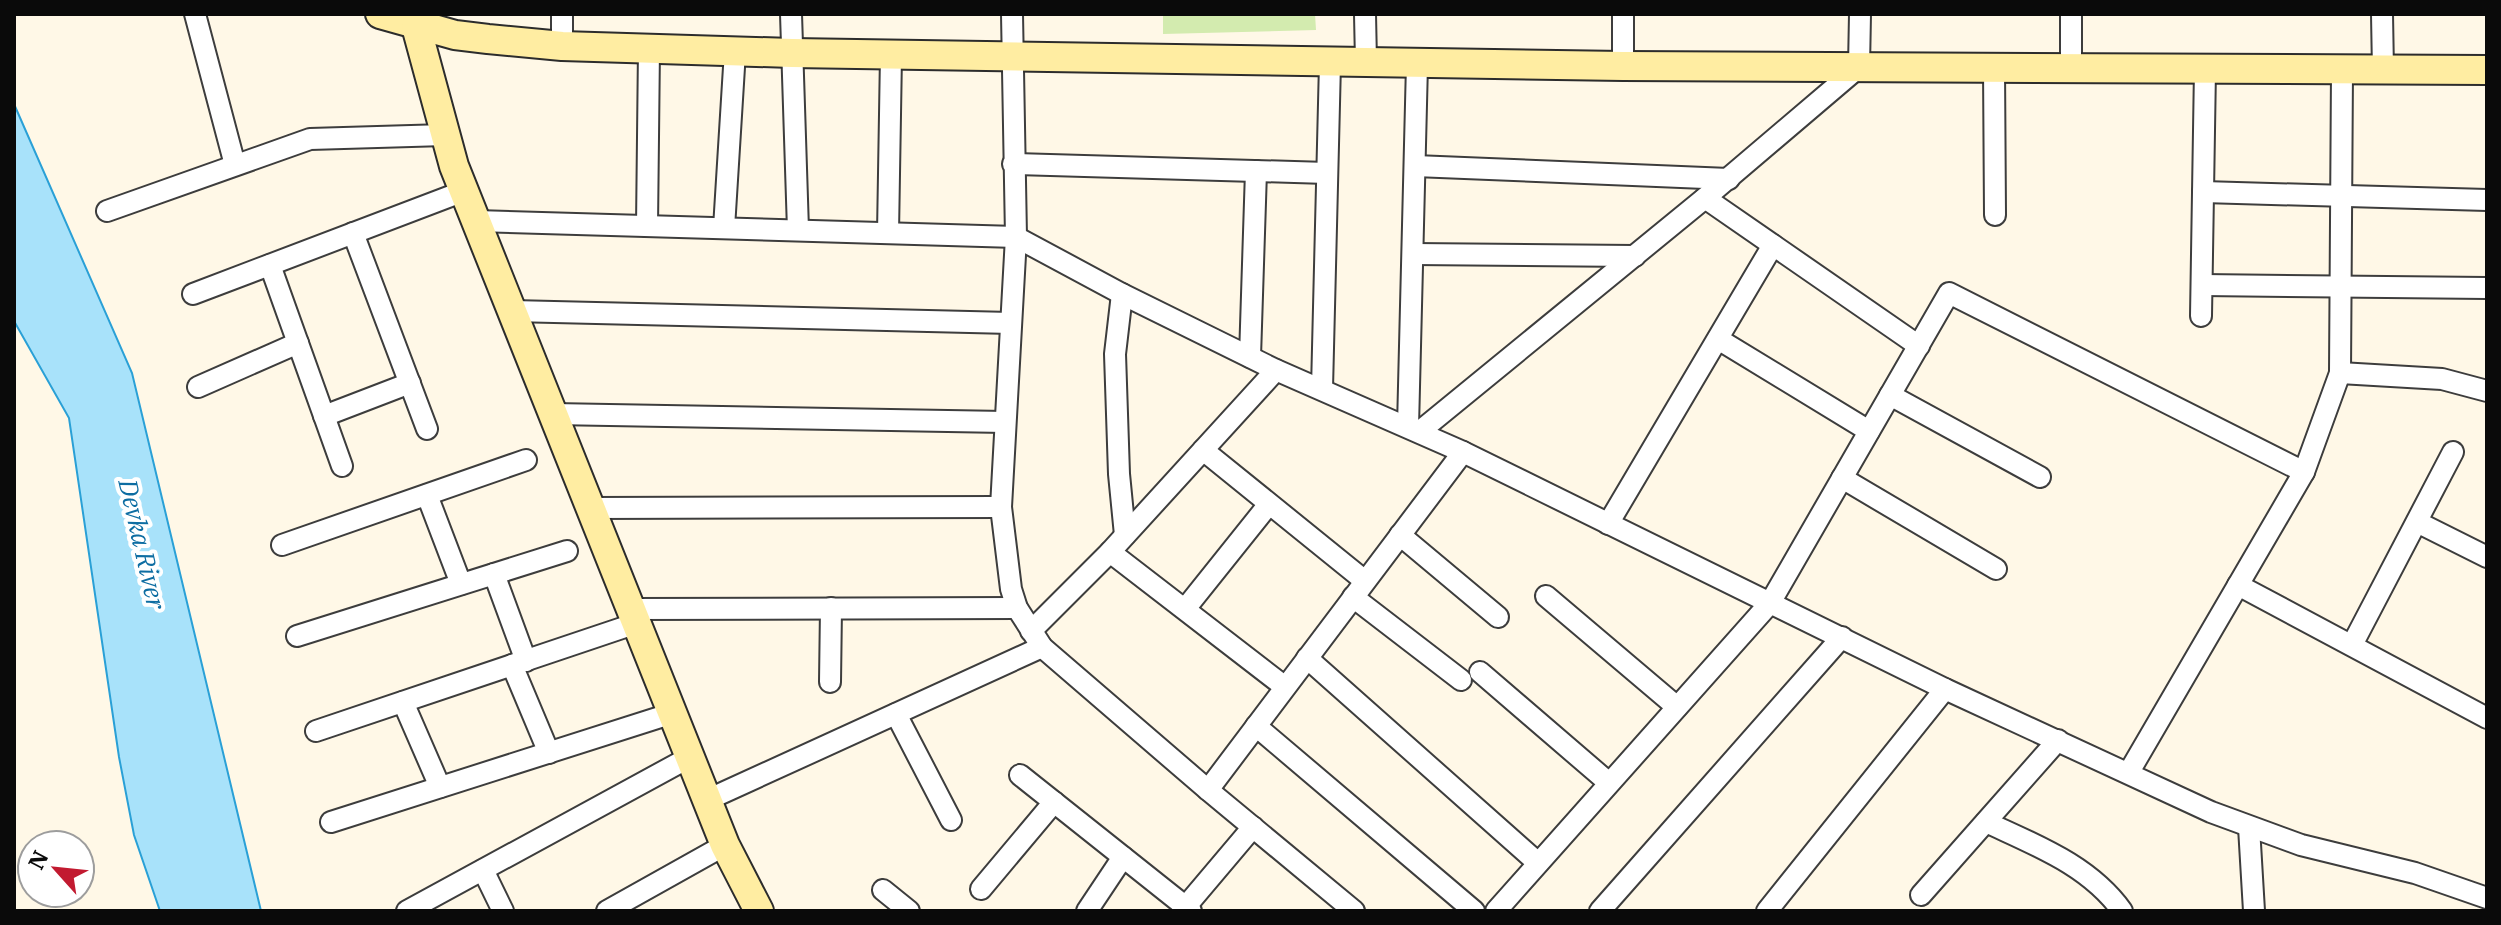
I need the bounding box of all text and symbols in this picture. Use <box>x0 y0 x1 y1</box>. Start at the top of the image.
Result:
water label: Devka River <box>111 475 175 613</box>
north arrow <box>16 829 96 909</box>
text: N <box>21 845 55 874</box>

